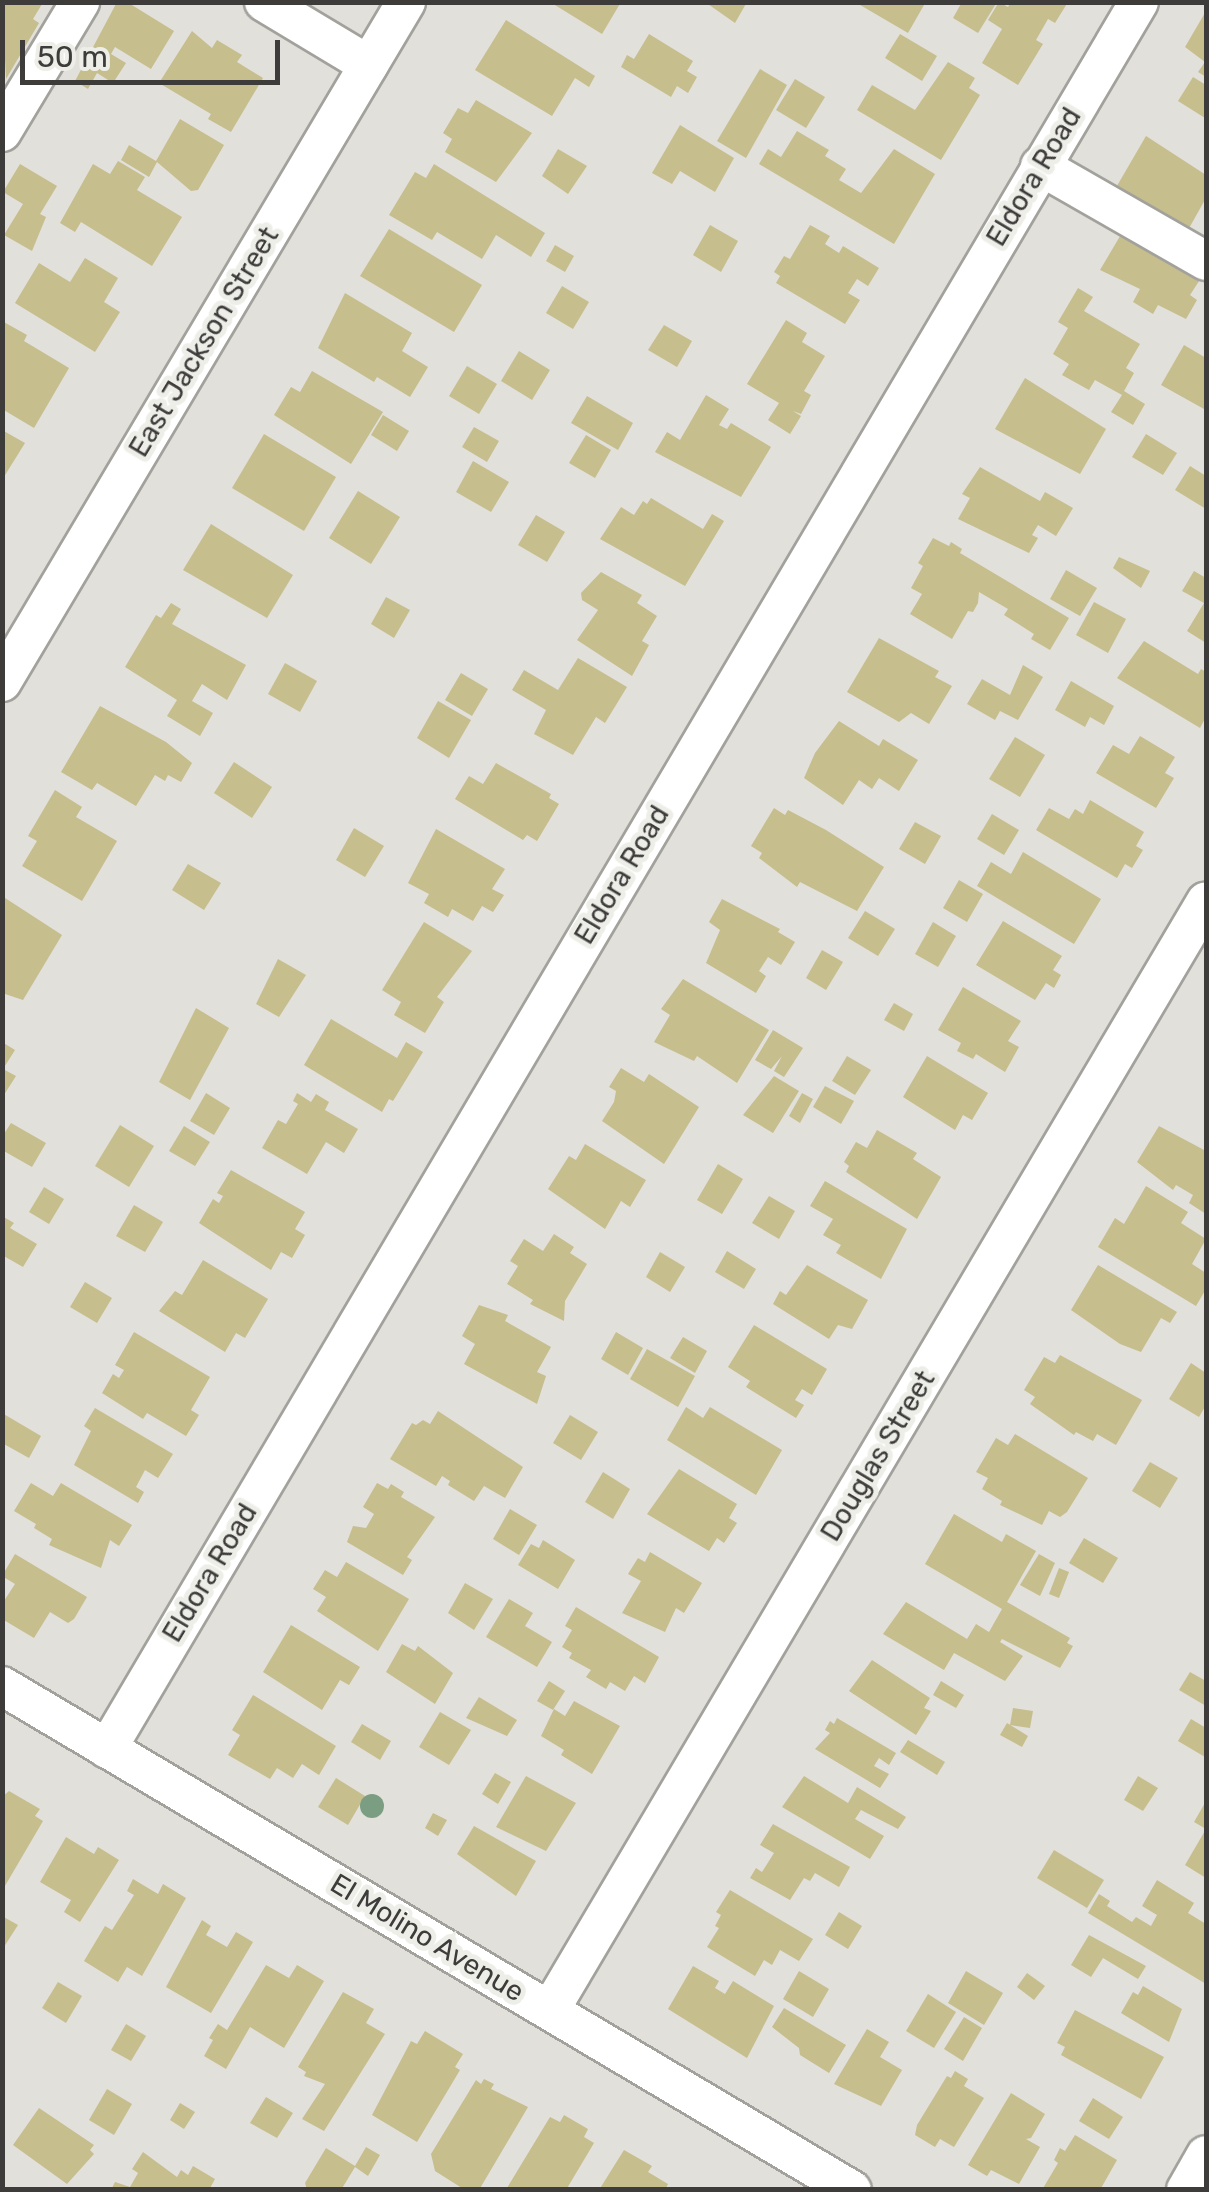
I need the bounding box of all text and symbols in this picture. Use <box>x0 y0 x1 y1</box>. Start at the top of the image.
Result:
scale bar <box>25 20 285 82</box>
text: 50 m <box>37 39 108 75</box>
street label: Eldora Road <box>980 102 1088 252</box>
street label: East Jackson Street <box>122 221 286 463</box>
street label: Eldora Road <box>568 800 676 950</box>
street label: Douglas Street <box>814 1365 942 1547</box>
street label: Eldora Road <box>156 1498 264 1648</box>
street label: El Molino Avenue <box>324 1867 530 2009</box>

